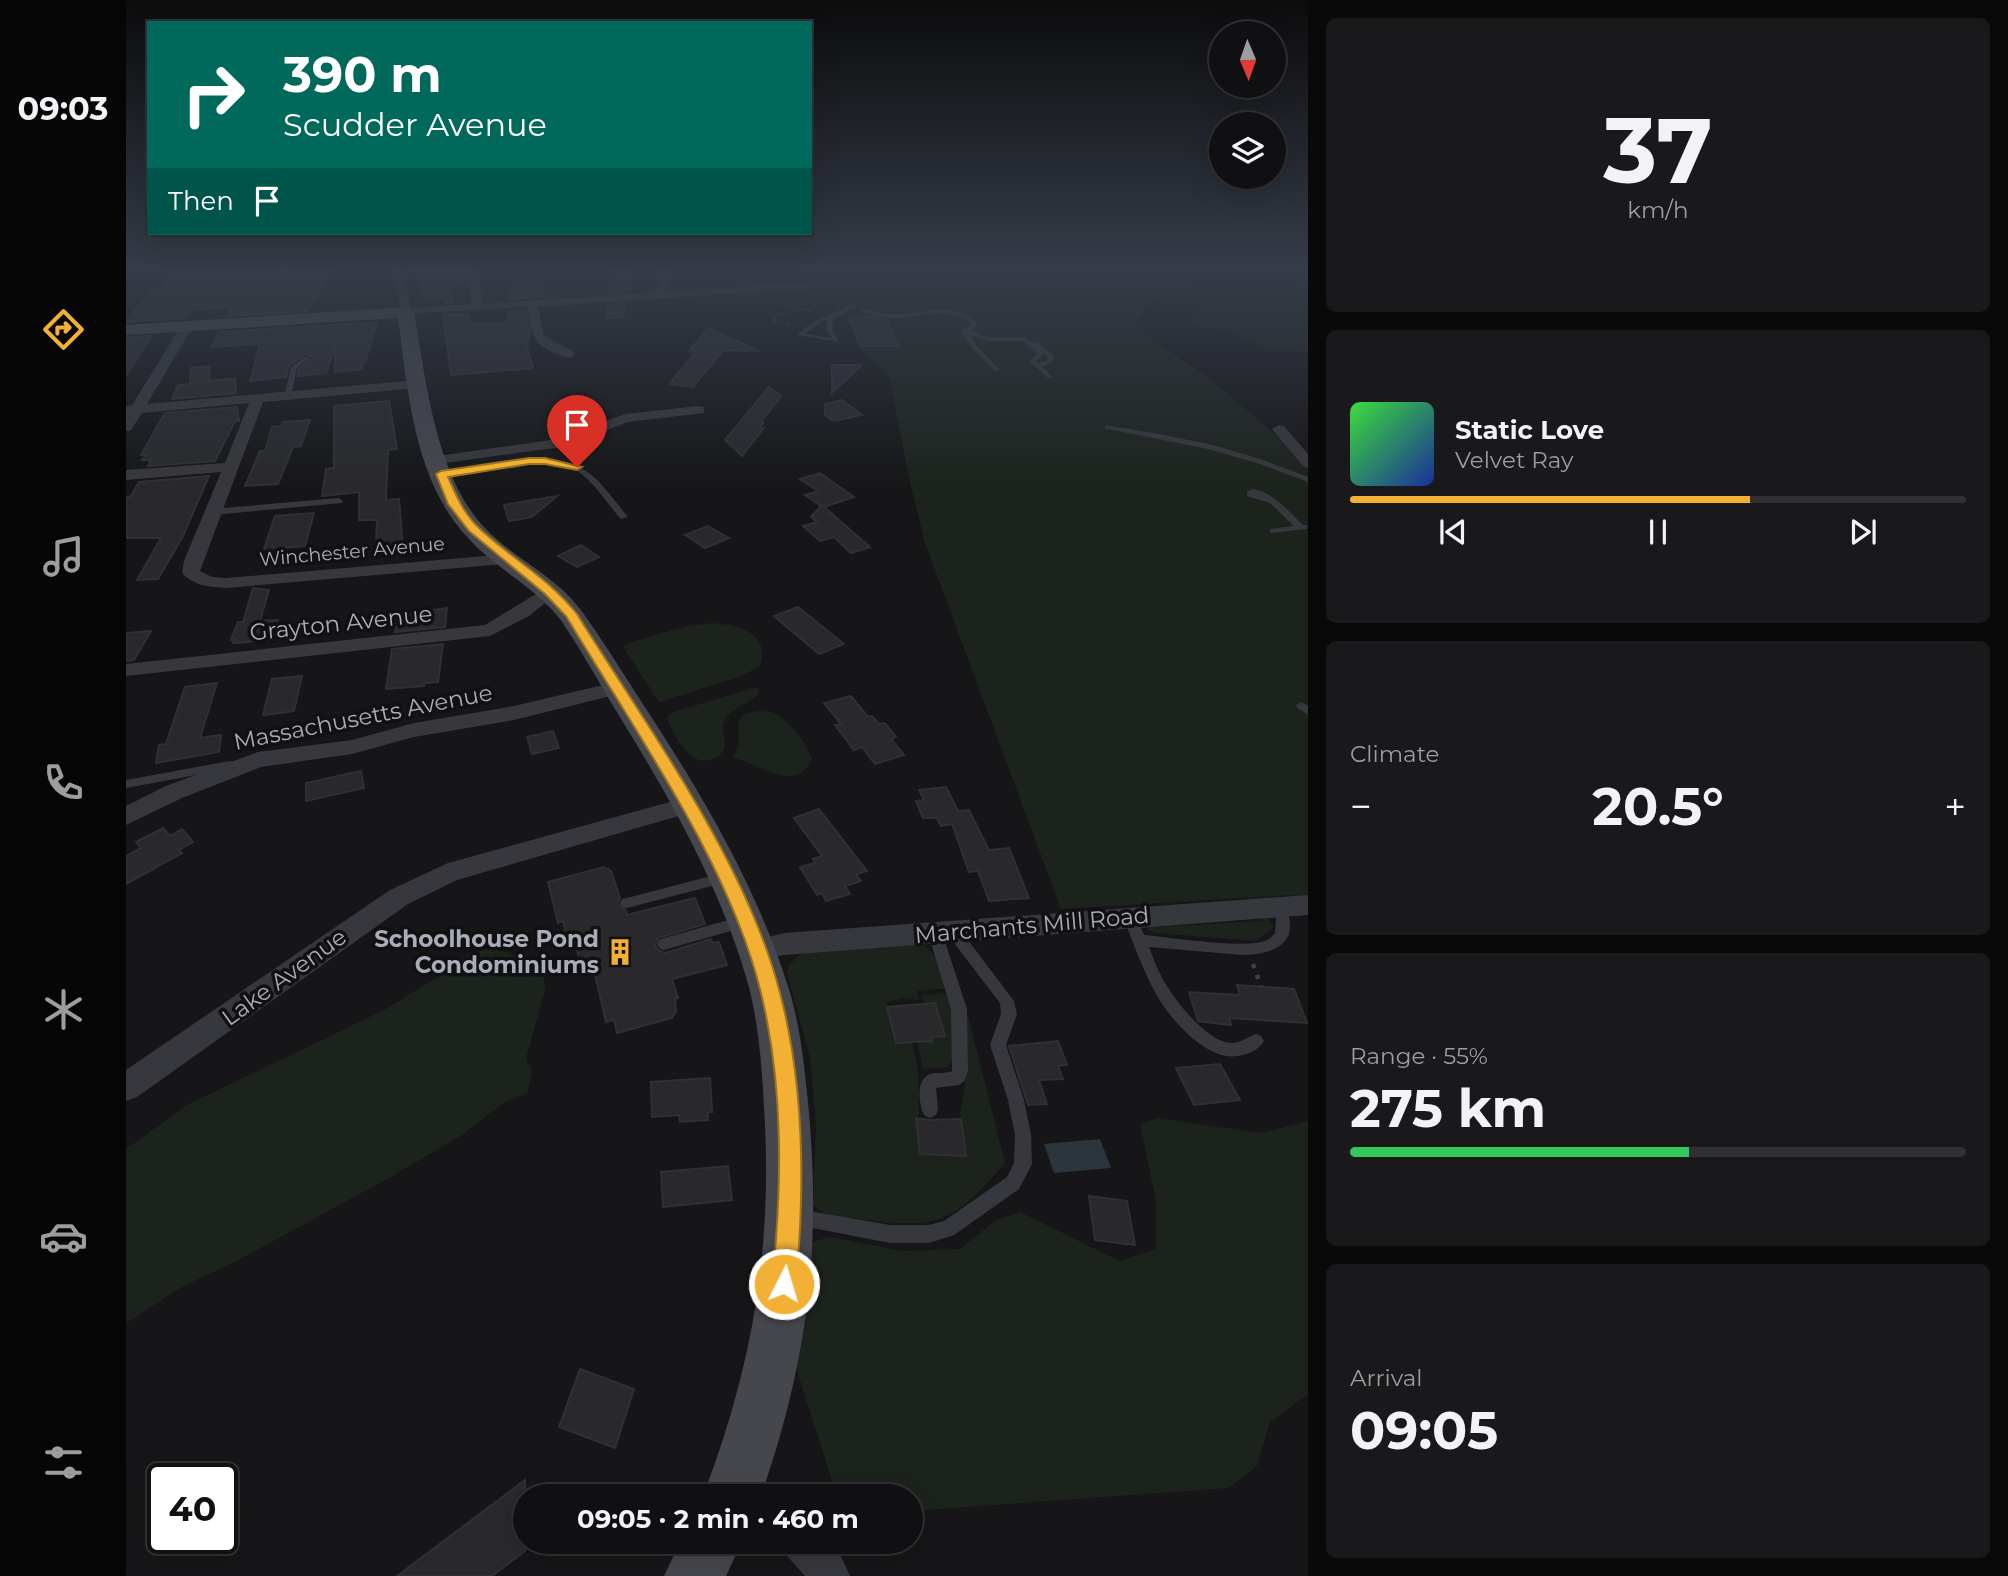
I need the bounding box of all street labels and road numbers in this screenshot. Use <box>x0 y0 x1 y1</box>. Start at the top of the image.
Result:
street label: Winchester Avenue <box>258 532 446 571</box>
street label: Grayton Avenue <box>248 599 434 647</box>
street label: Massachusetts Avenue <box>231 678 495 756</box>
street label: Marchants Mill Road <box>914 901 1150 949</box>
street label: Lake Avenue <box>216 922 352 1032</box>

